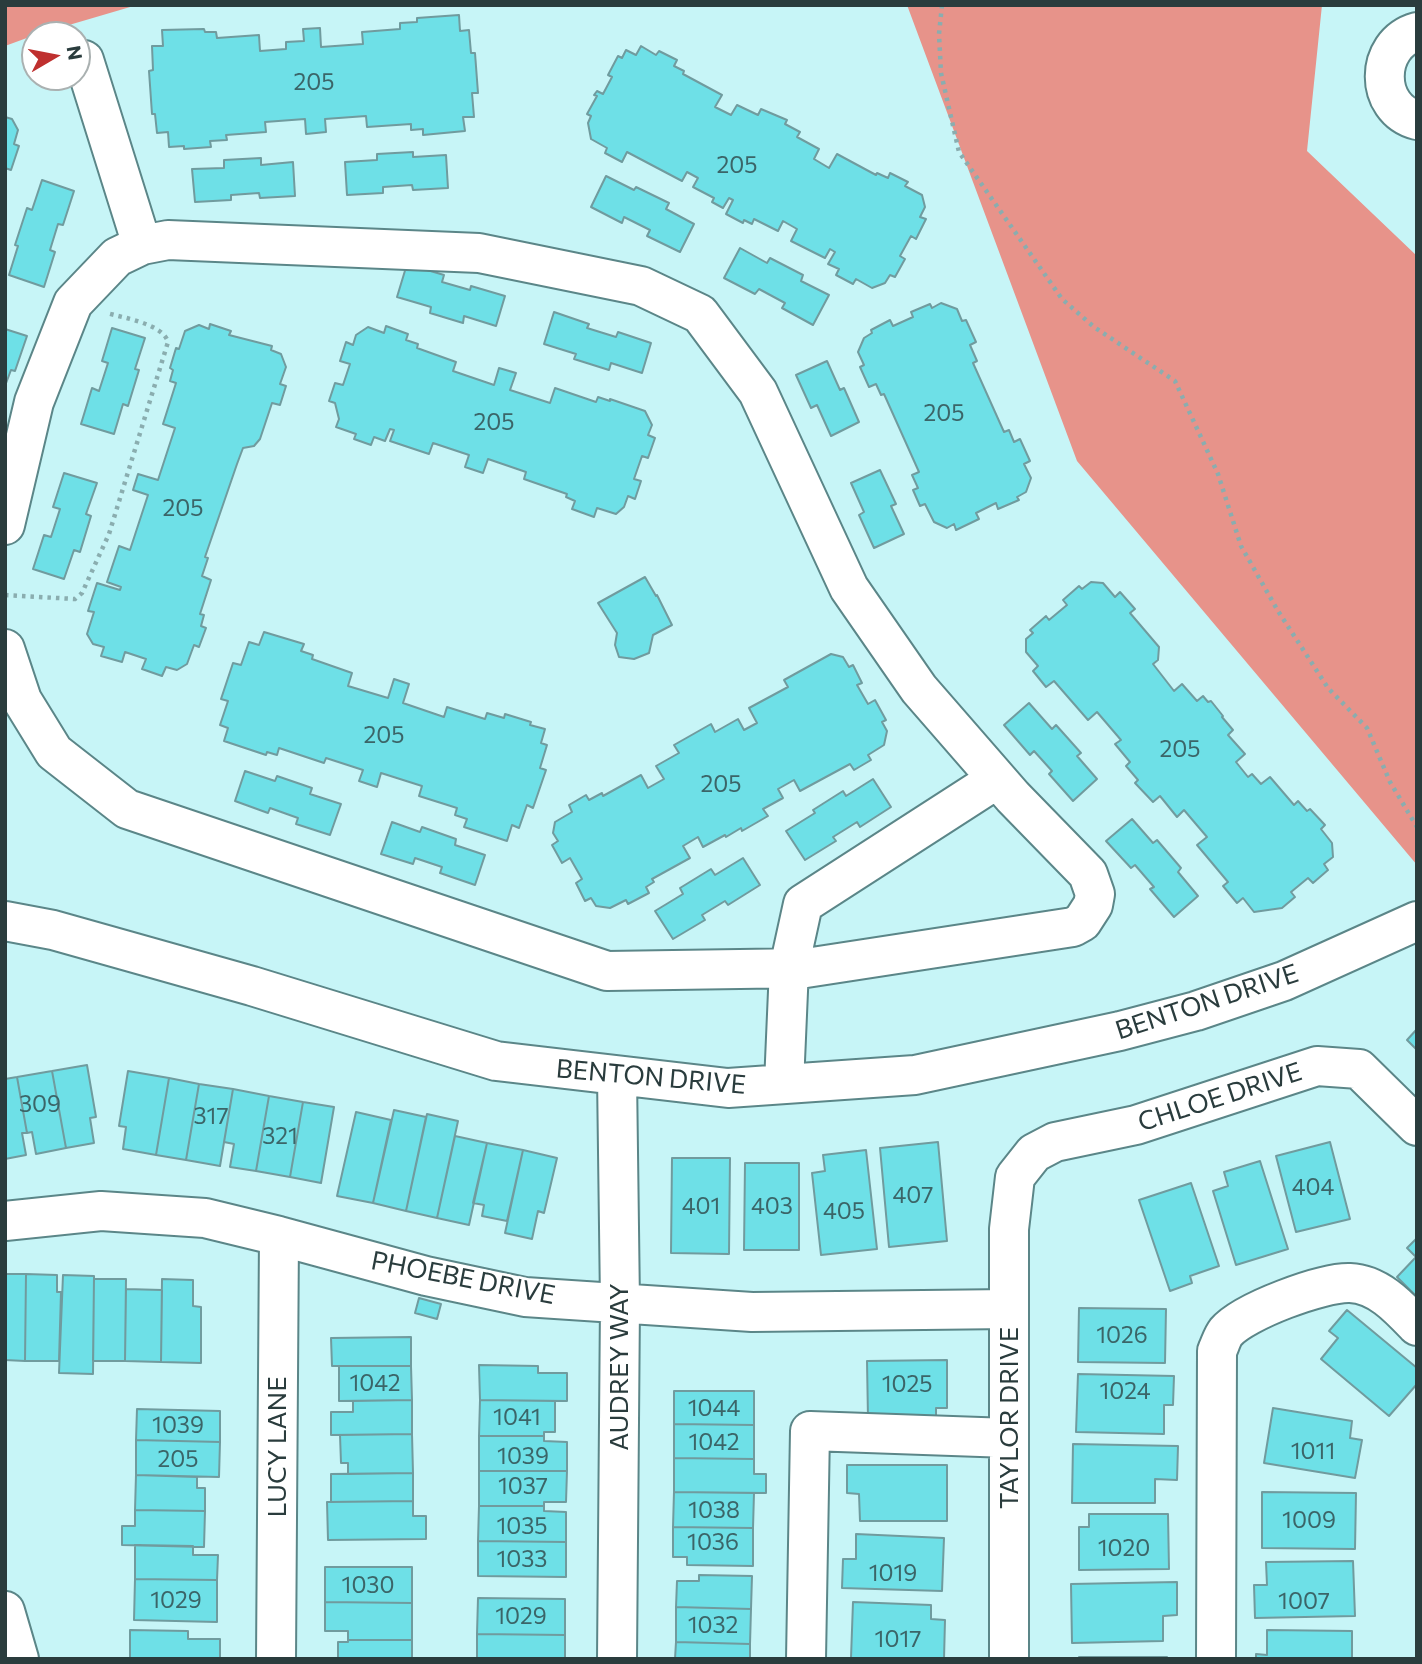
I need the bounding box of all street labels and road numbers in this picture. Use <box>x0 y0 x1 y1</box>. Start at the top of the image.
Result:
street label: BENTON DRIVE <box>1112 958 1302 1046</box>
street label: BENTON DRIVE <box>555 1053 747 1101</box>
street label: CHLOE DRIVE <box>1134 1056 1306 1138</box>
street label: PHOEBE DRIVE <box>368 1245 558 1311</box>
street label: AUDREY WAY <box>603 1283 635 1451</box>
street label: TAYLOR DRIVE <box>993 1327 1025 1509</box>
street label: LUCY LANE <box>261 1376 293 1518</box>

